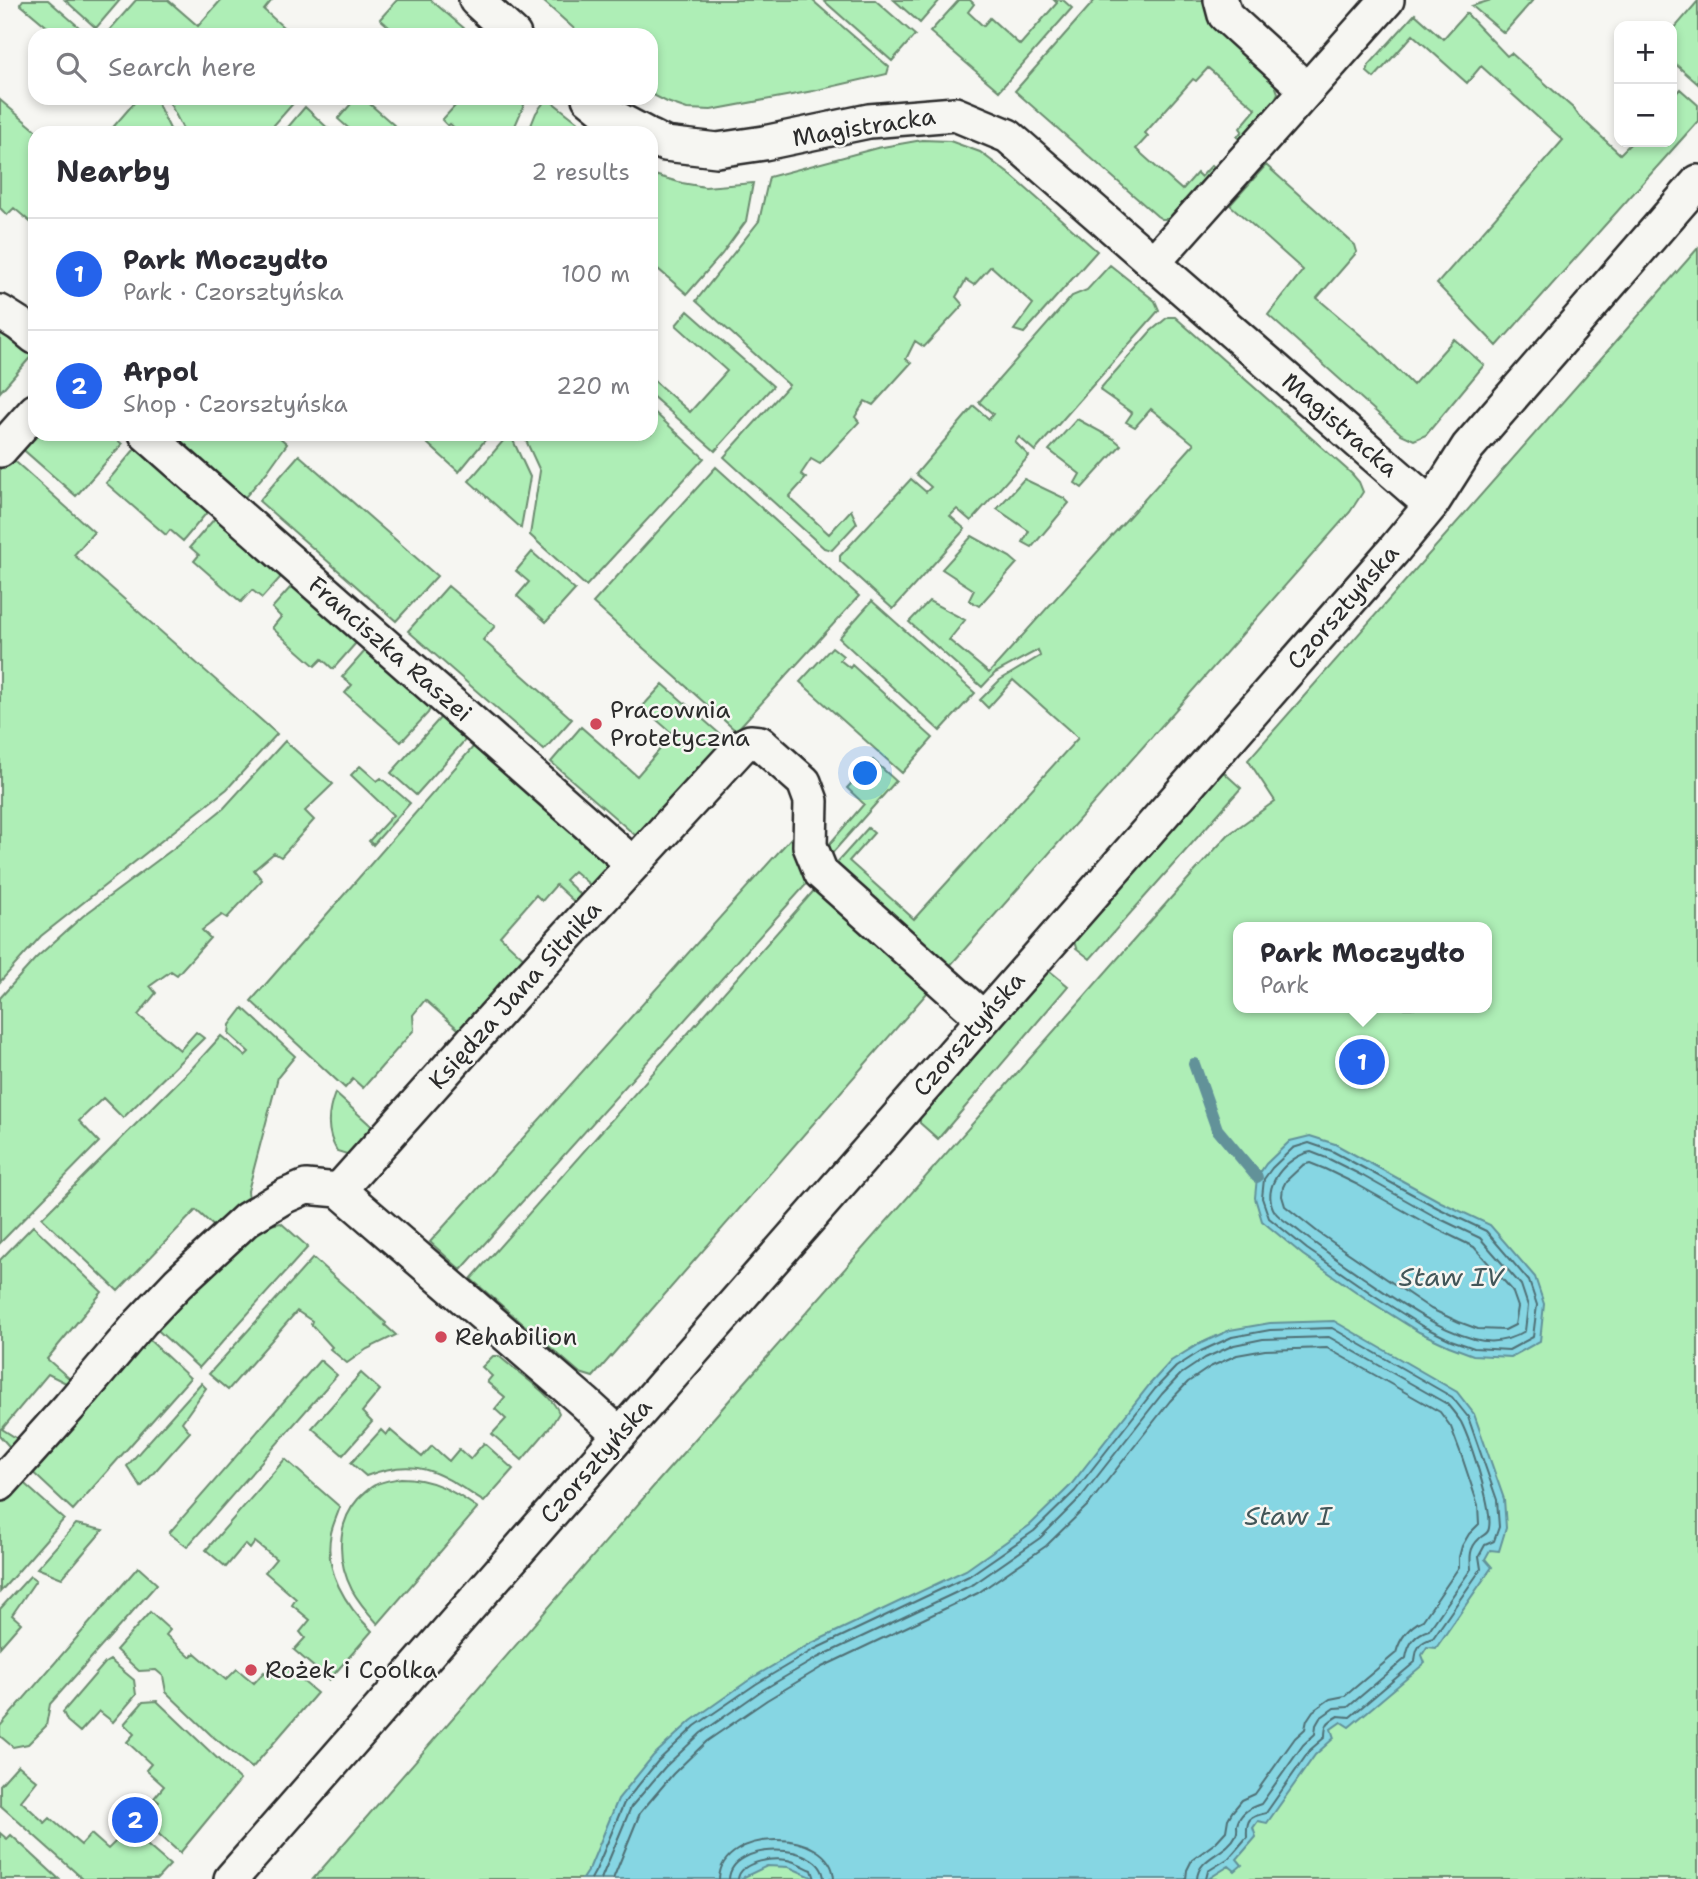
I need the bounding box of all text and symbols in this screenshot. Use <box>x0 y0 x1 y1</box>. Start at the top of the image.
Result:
map controls <box>1614 21 1677 147</box>
button: + <box>1614 21 1677 84</box>
search box <box>28 28 658 105</box>
icon: search <box>52 48 90 86</box>
text: Search here <box>108 49 257 84</box>
button: − <box>1614 84 1677 147</box>
street label: Magistracka <box>790 100 938 154</box>
text: Nearby <box>56 151 171 192</box>
text: 2 results <box>531 157 630 187</box>
text: Park Moczydło <box>123 242 328 277</box>
text: 1 <box>74 259 84 289</box>
text: 100 m <box>561 259 630 289</box>
text: Park · Czorsztyńska <box>123 277 344 307</box>
text: Arpol <box>123 354 198 389</box>
street label: Magistracka <box>1275 366 1405 484</box>
text: 2 <box>71 371 87 401</box>
text: 220 m <box>556 371 630 401</box>
text: Shop · Czorsztyńska <box>123 389 348 419</box>
street label: Czorsztyńska <box>1280 538 1406 676</box>
street label: Franciszka Raszei <box>301 569 479 729</box>
place label: Pracownia Protetyczna <box>610 694 750 754</box>
marker: Pracownia Protetyczna <box>588 716 604 732</box>
your location <box>848 756 882 790</box>
street label: Księdza Jana Sitnika <box>422 894 608 1096</box>
popup <box>1233 922 1492 1013</box>
text: Park Moczydło <box>1260 935 1465 970</box>
street label: Czorsztyńska <box>906 965 1032 1103</box>
text: Park <box>1260 970 1309 1000</box>
pin: 1 <box>1339 1036 1385 1088</box>
water label: Staw IV <box>1399 1259 1506 1294</box>
place label: Rehabilion <box>455 1321 577 1353</box>
marker: Rehabilion <box>433 1329 449 1345</box>
street label: Czorsztyńska <box>533 1392 659 1530</box>
water label: Staw I <box>1244 1498 1333 1533</box>
place label: Rożek i Coolka <box>265 1654 437 1686</box>
marker: Rożek i Coolka <box>243 1662 259 1678</box>
pin: 2 <box>112 1794 158 1846</box>

